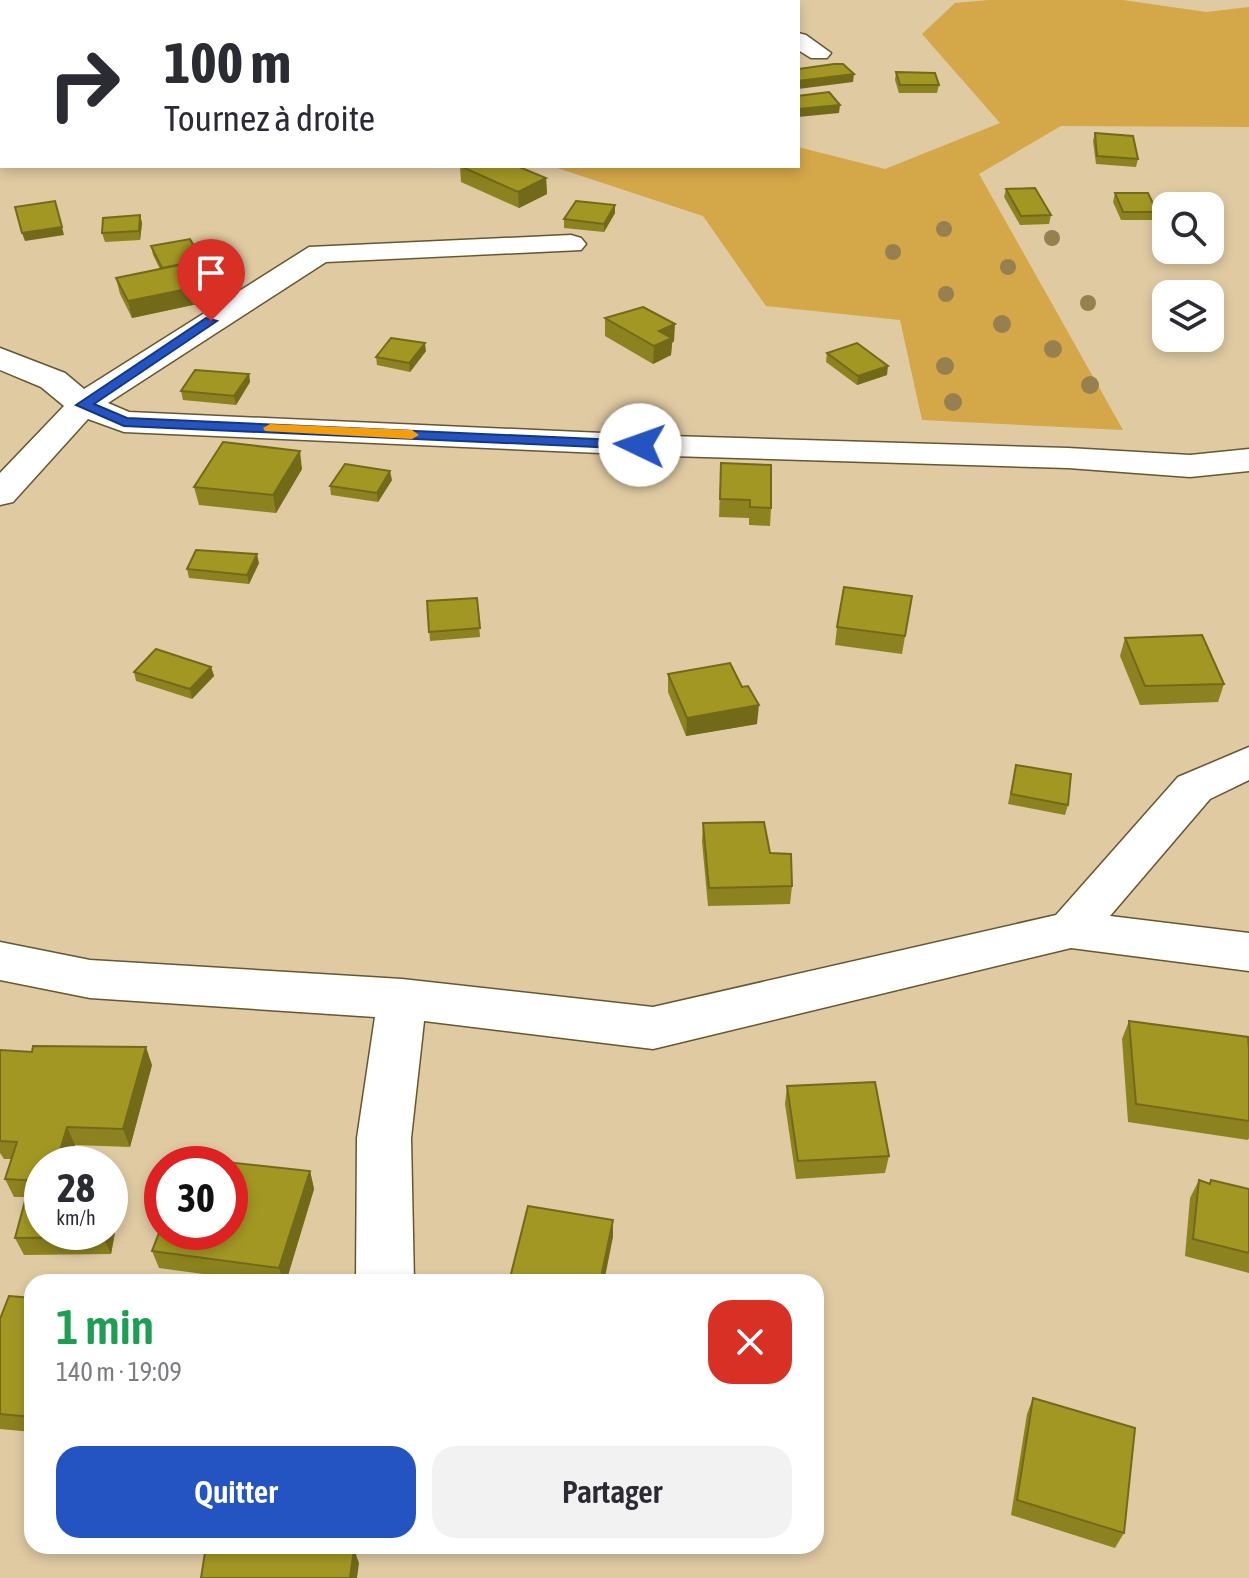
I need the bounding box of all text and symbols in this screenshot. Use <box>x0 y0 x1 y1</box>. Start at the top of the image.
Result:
text: 100 m <box>164 31 291 95</box>
icon: right <box>32 32 136 136</box>
text: Tournez à droite <box>164 97 375 139</box>
map controls <box>1152 192 1224 352</box>
button: search <box>1152 192 1224 264</box>
pin <box>177 239 245 321</box>
icon: arrive <box>189 251 233 295</box>
button: layers <box>1152 280 1224 352</box>
position arrow <box>598 403 682 487</box>
speed limit sign: 30 <box>144 1146 248 1250</box>
text: 28 <box>57 1165 95 1210</box>
text: km/h <box>56 1206 96 1229</box>
text: 1 min <box>56 1299 154 1354</box>
button: close <box>708 1300 792 1384</box>
text: 140 m · 19:09 <box>56 1357 182 1387</box>
button: Quitter <box>56 1446 416 1538</box>
button: Partager <box>432 1446 792 1538</box>

